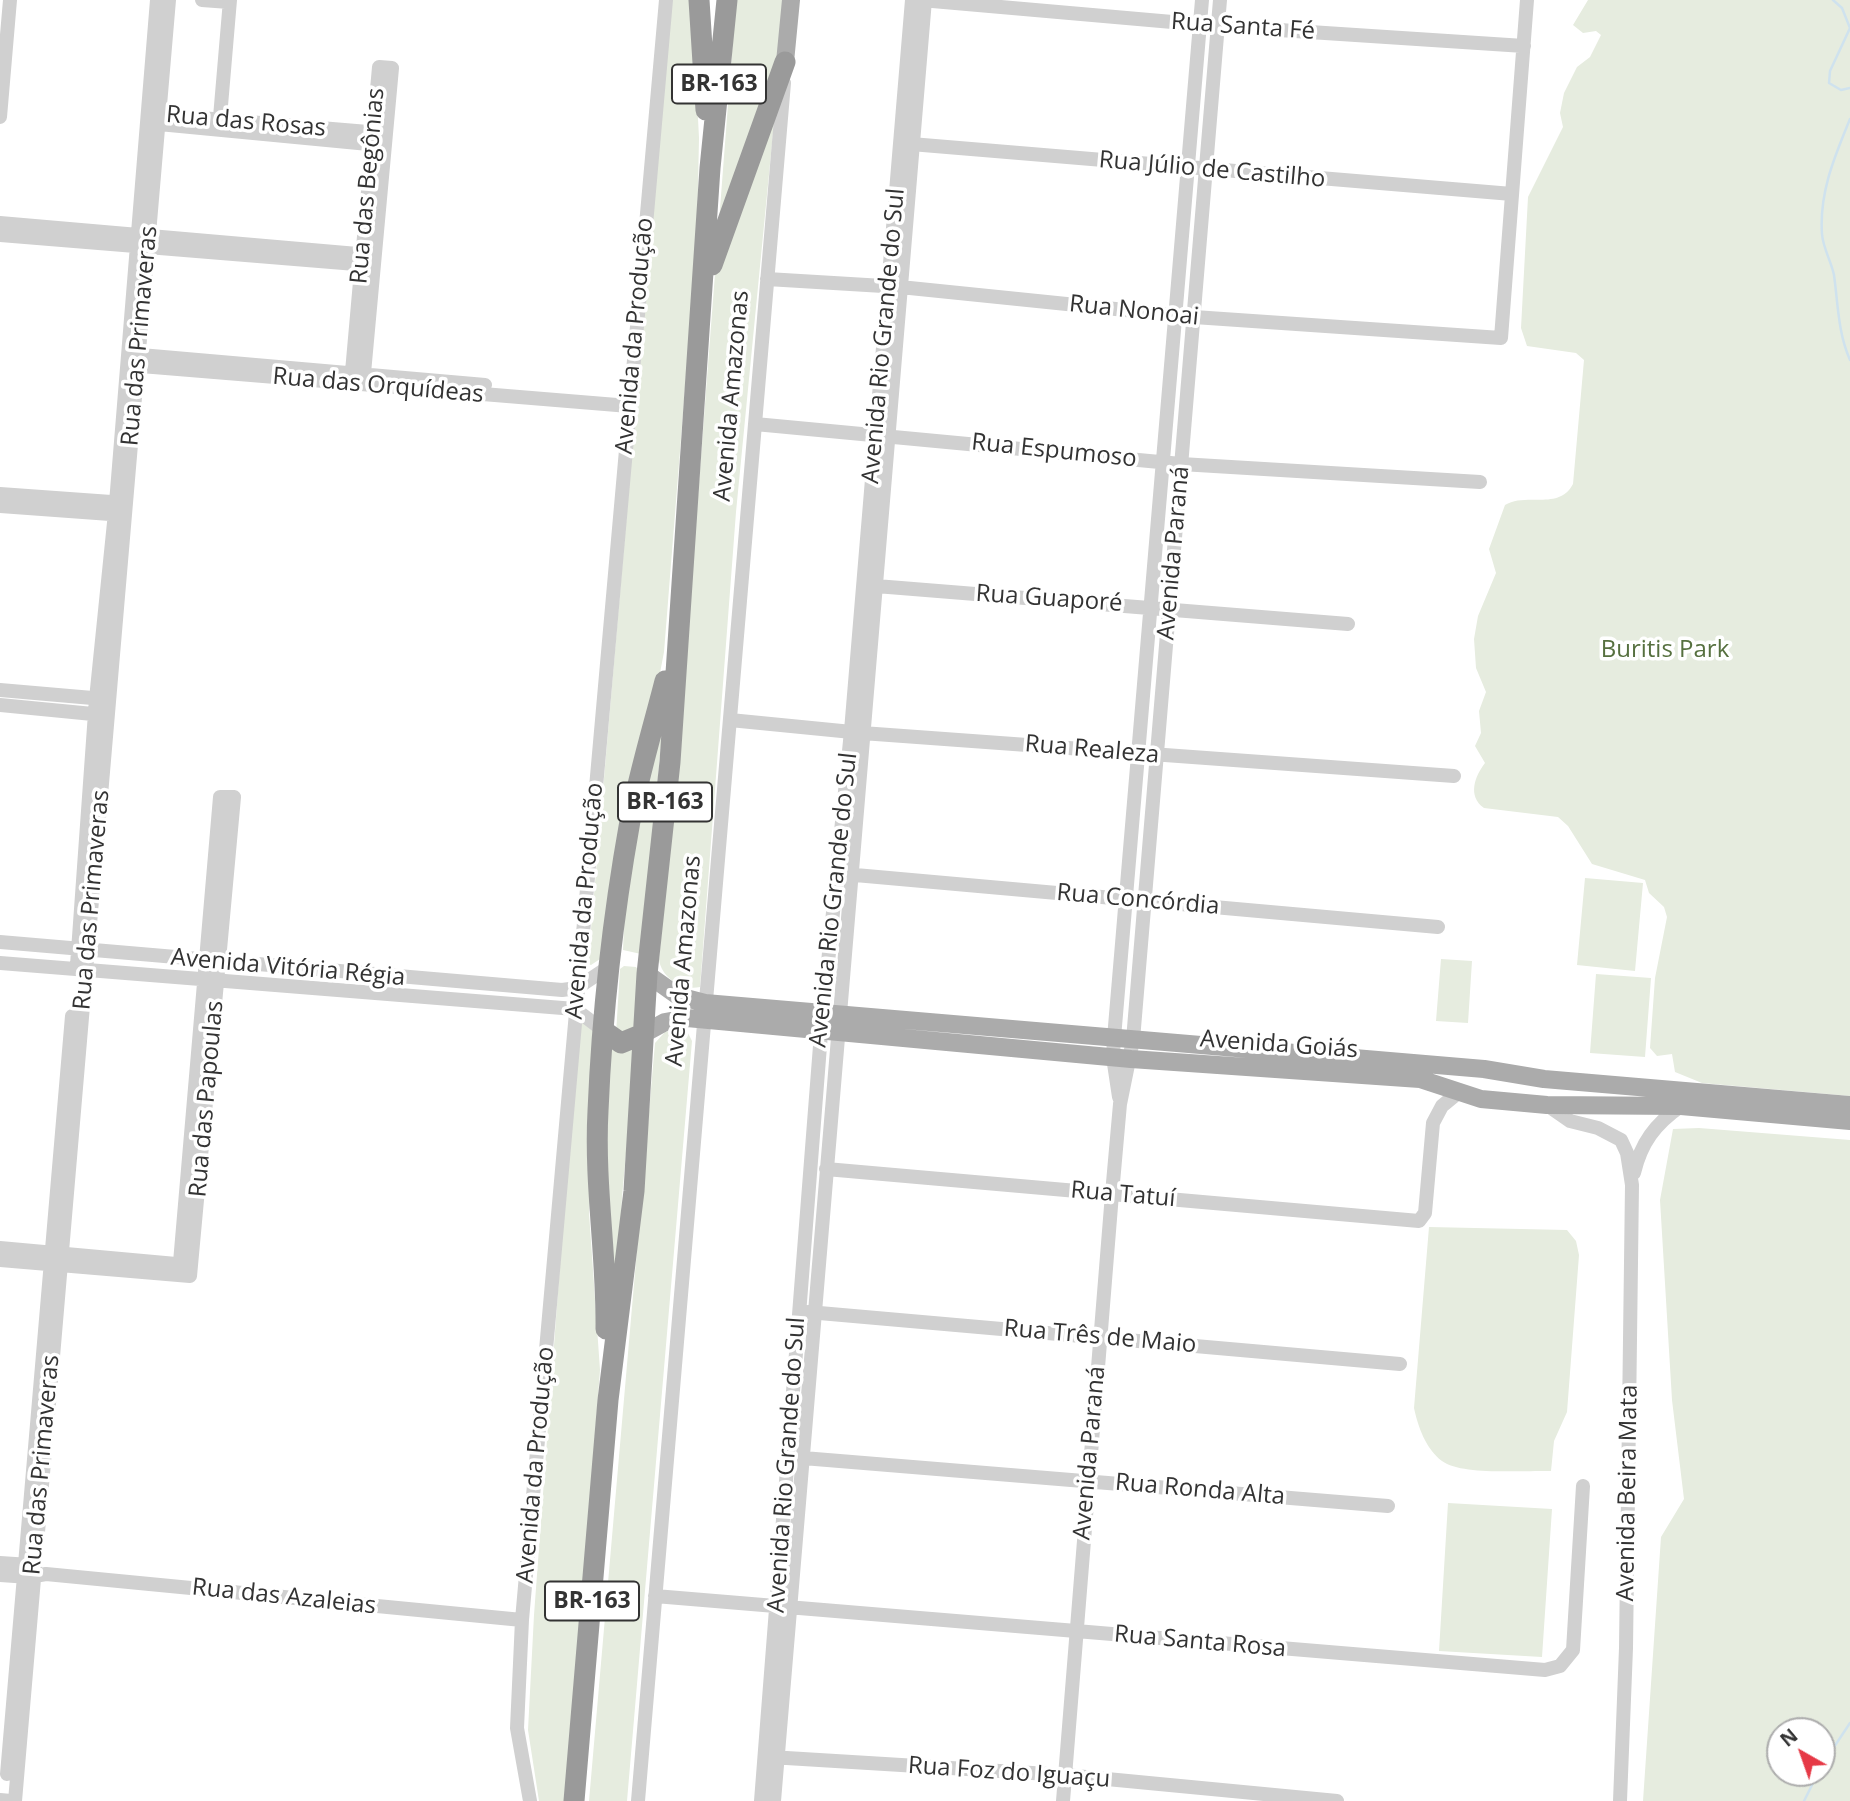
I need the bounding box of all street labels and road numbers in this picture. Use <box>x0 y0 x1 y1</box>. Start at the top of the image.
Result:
street label: Rua Santa Fé <box>1170 8 1316 46</box>
road number: BR-163 <box>672 64 766 104</box>
street label: Rua das Begônias <box>345 87 391 285</box>
street label: Rua das Rosas <box>165 101 327 143</box>
street label: Rua Júlio de Castilho <box>1098 146 1326 194</box>
street label: Avenida Rio Grande do Sul <box>857 187 911 485</box>
street label: Avenida da Produção <box>610 217 660 455</box>
street label: Rua das Primaveras <box>116 225 164 447</box>
street label: Avenida Amazonas <box>708 289 756 503</box>
street label: Rua Nonoai <box>1068 290 1200 332</box>
street label: Rua das Orquídeas <box>271 362 485 410</box>
street label: Rua Espumoso <box>970 428 1138 474</box>
street label: Avenida Paraná <box>1152 465 1196 641</box>
street label: Rua Guaporé <box>975 580 1123 618</box>
street label: Rua Realeza <box>1024 730 1160 770</box>
street label: Avenida Rio Grande do Sul <box>804 751 864 1049</box>
street label: Avenida da Produção <box>560 782 610 1020</box>
road number: BR-163 <box>618 782 712 822</box>
street label: Rua das Primaveras <box>68 789 116 1011</box>
street label: Avenida Amazonas <box>660 854 708 1068</box>
street label: Rua Concórdia <box>1055 879 1221 921</box>
street label: Avenida Vitória Régia <box>170 943 406 993</box>
street label: Rua das Papoulas <box>184 1000 230 1198</box>
street label: Avenida Goiás <box>1199 1025 1359 1065</box>
street label: Rua Tatuí <box>1069 1176 1177 1214</box>
street label: Rua Três de Maio <box>1003 1314 1197 1360</box>
street label: Avenida Rio Grande do Sul <box>762 1316 812 1614</box>
street label: Avenida da Produção <box>511 1346 561 1584</box>
street label: Rua das Primaveras <box>18 1354 66 1576</box>
street label: Avenida Paraná <box>1068 1365 1112 1541</box>
street label: Avenida Beira Mata <box>1612 1384 1644 1602</box>
street label: Rua Ronda Alta <box>1114 1468 1286 1512</box>
street label: Rua das Azaleias <box>191 1573 377 1621</box>
road number: BR-163 <box>545 1582 639 1620</box>
street label: Rua Santa Rosa <box>1113 1620 1287 1664</box>
street label: Rua Foz do Iguaçu <box>907 1752 1111 1794</box>

